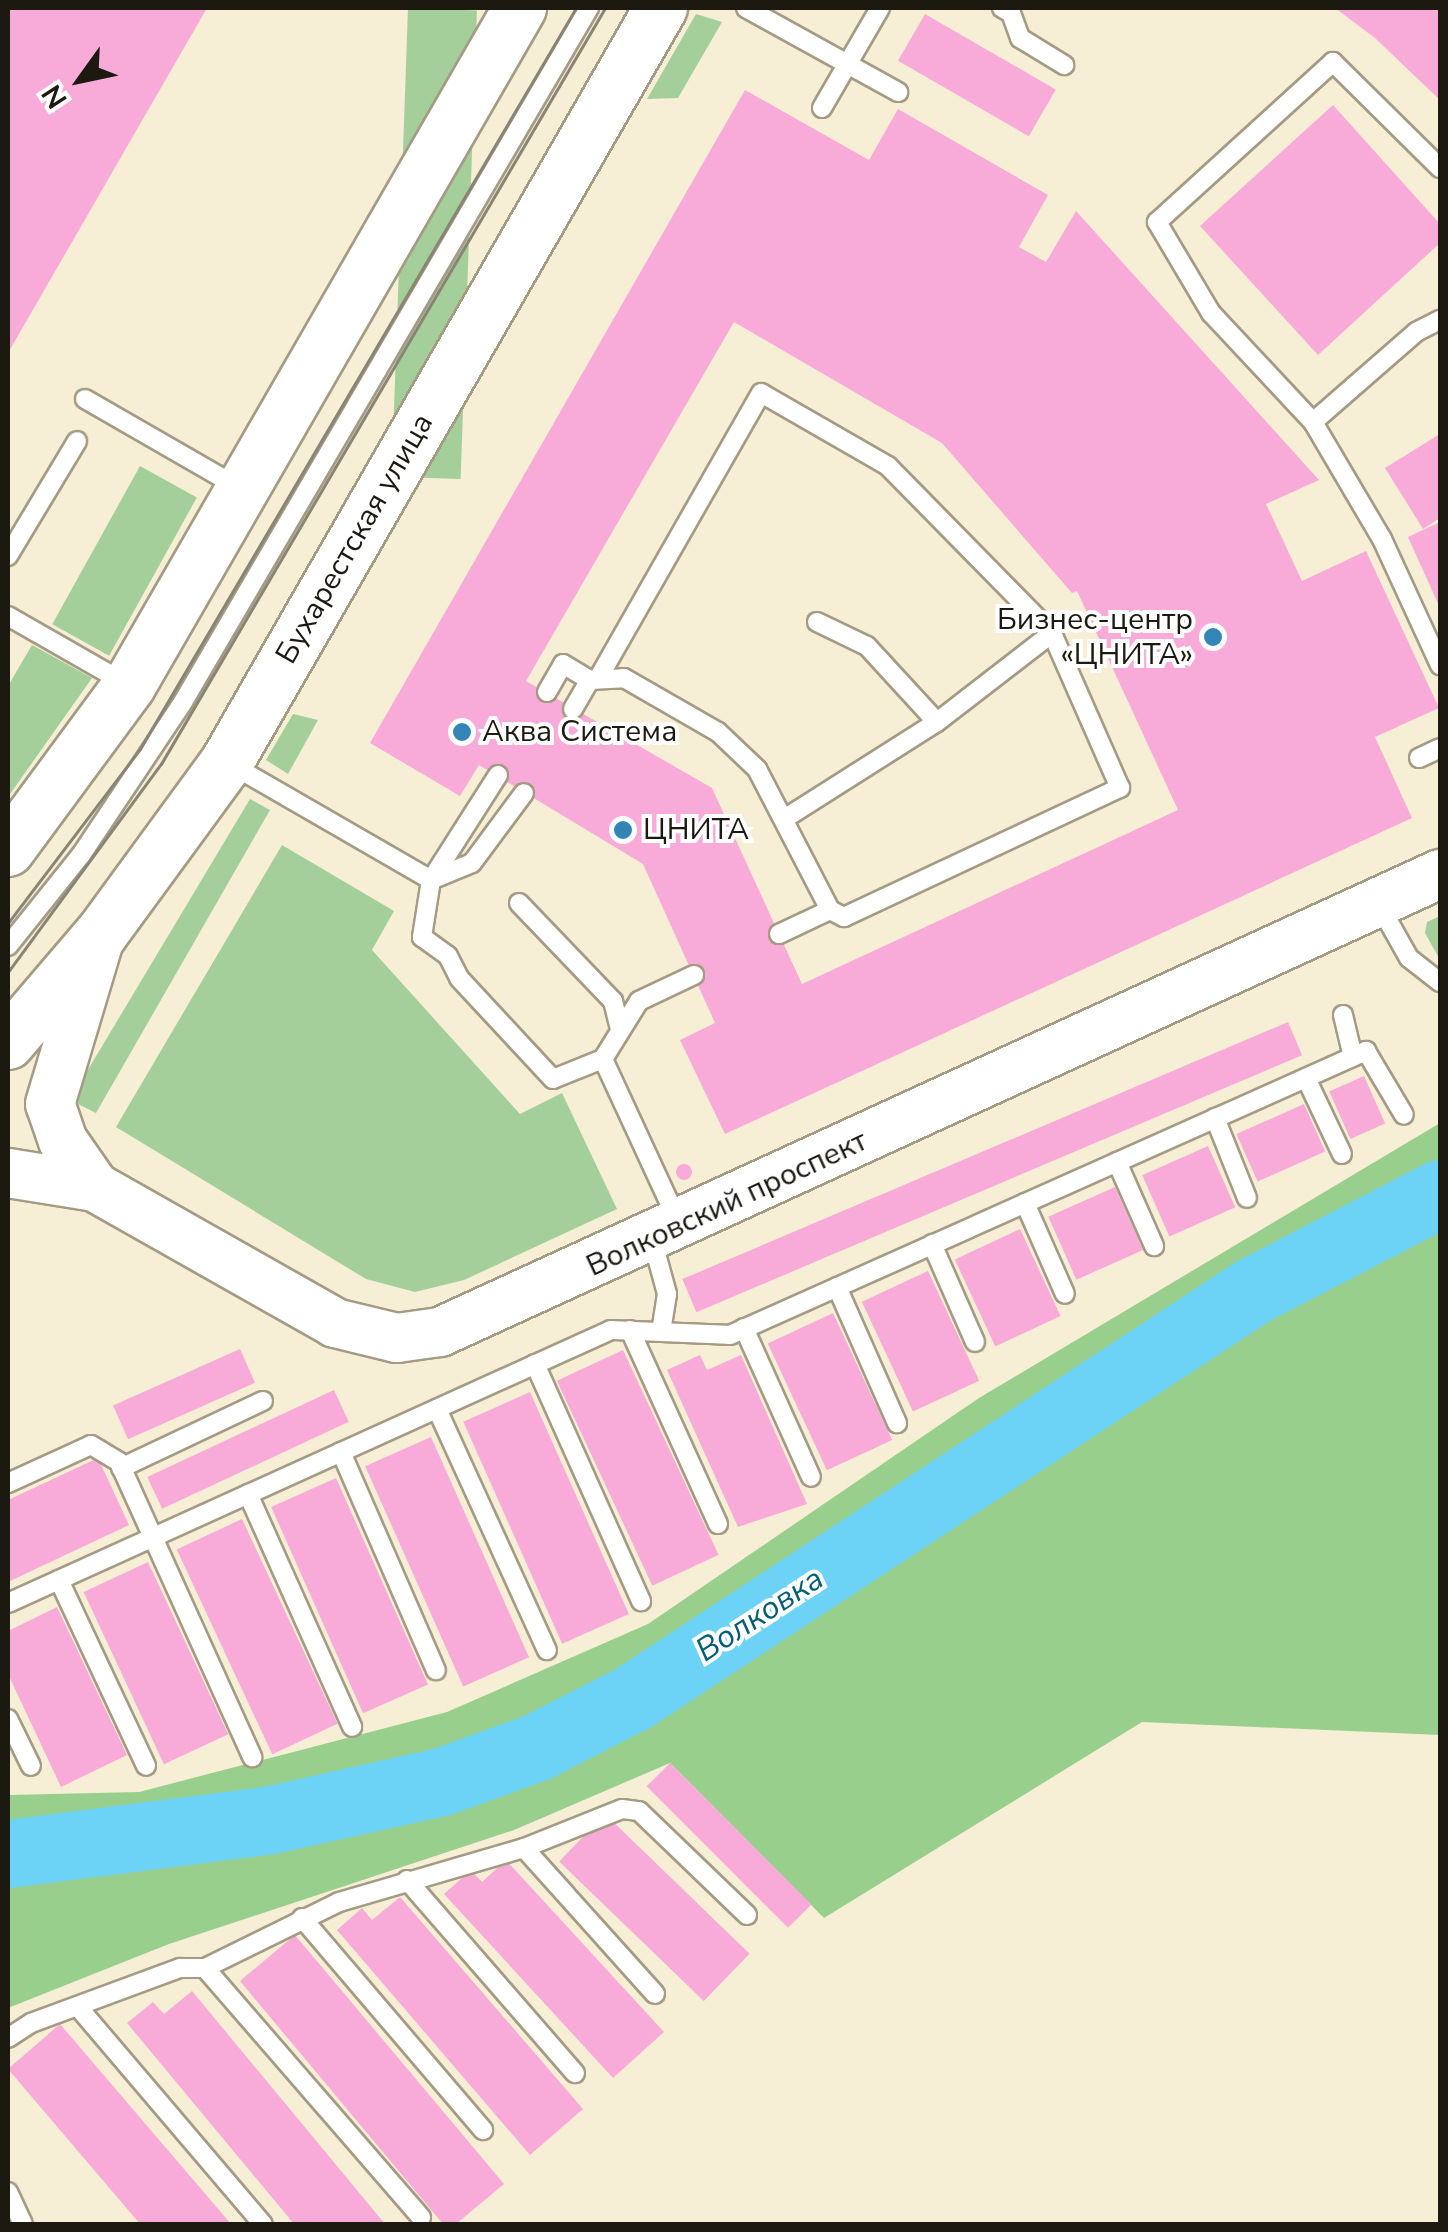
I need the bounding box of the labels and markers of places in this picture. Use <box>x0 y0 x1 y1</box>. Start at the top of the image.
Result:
place label: Бизнес-центр «ЦНИТА» <box>997 602 1193 672</box>
marker: Бизнес-центр «ЦНИТА» <box>1202 626 1224 648</box>
place label: Аква Система <box>482 714 677 750</box>
marker: Аква Система <box>451 721 473 743</box>
place label: ЦНИТА <box>643 812 749 848</box>
marker: ЦНИТА <box>612 819 634 841</box>

